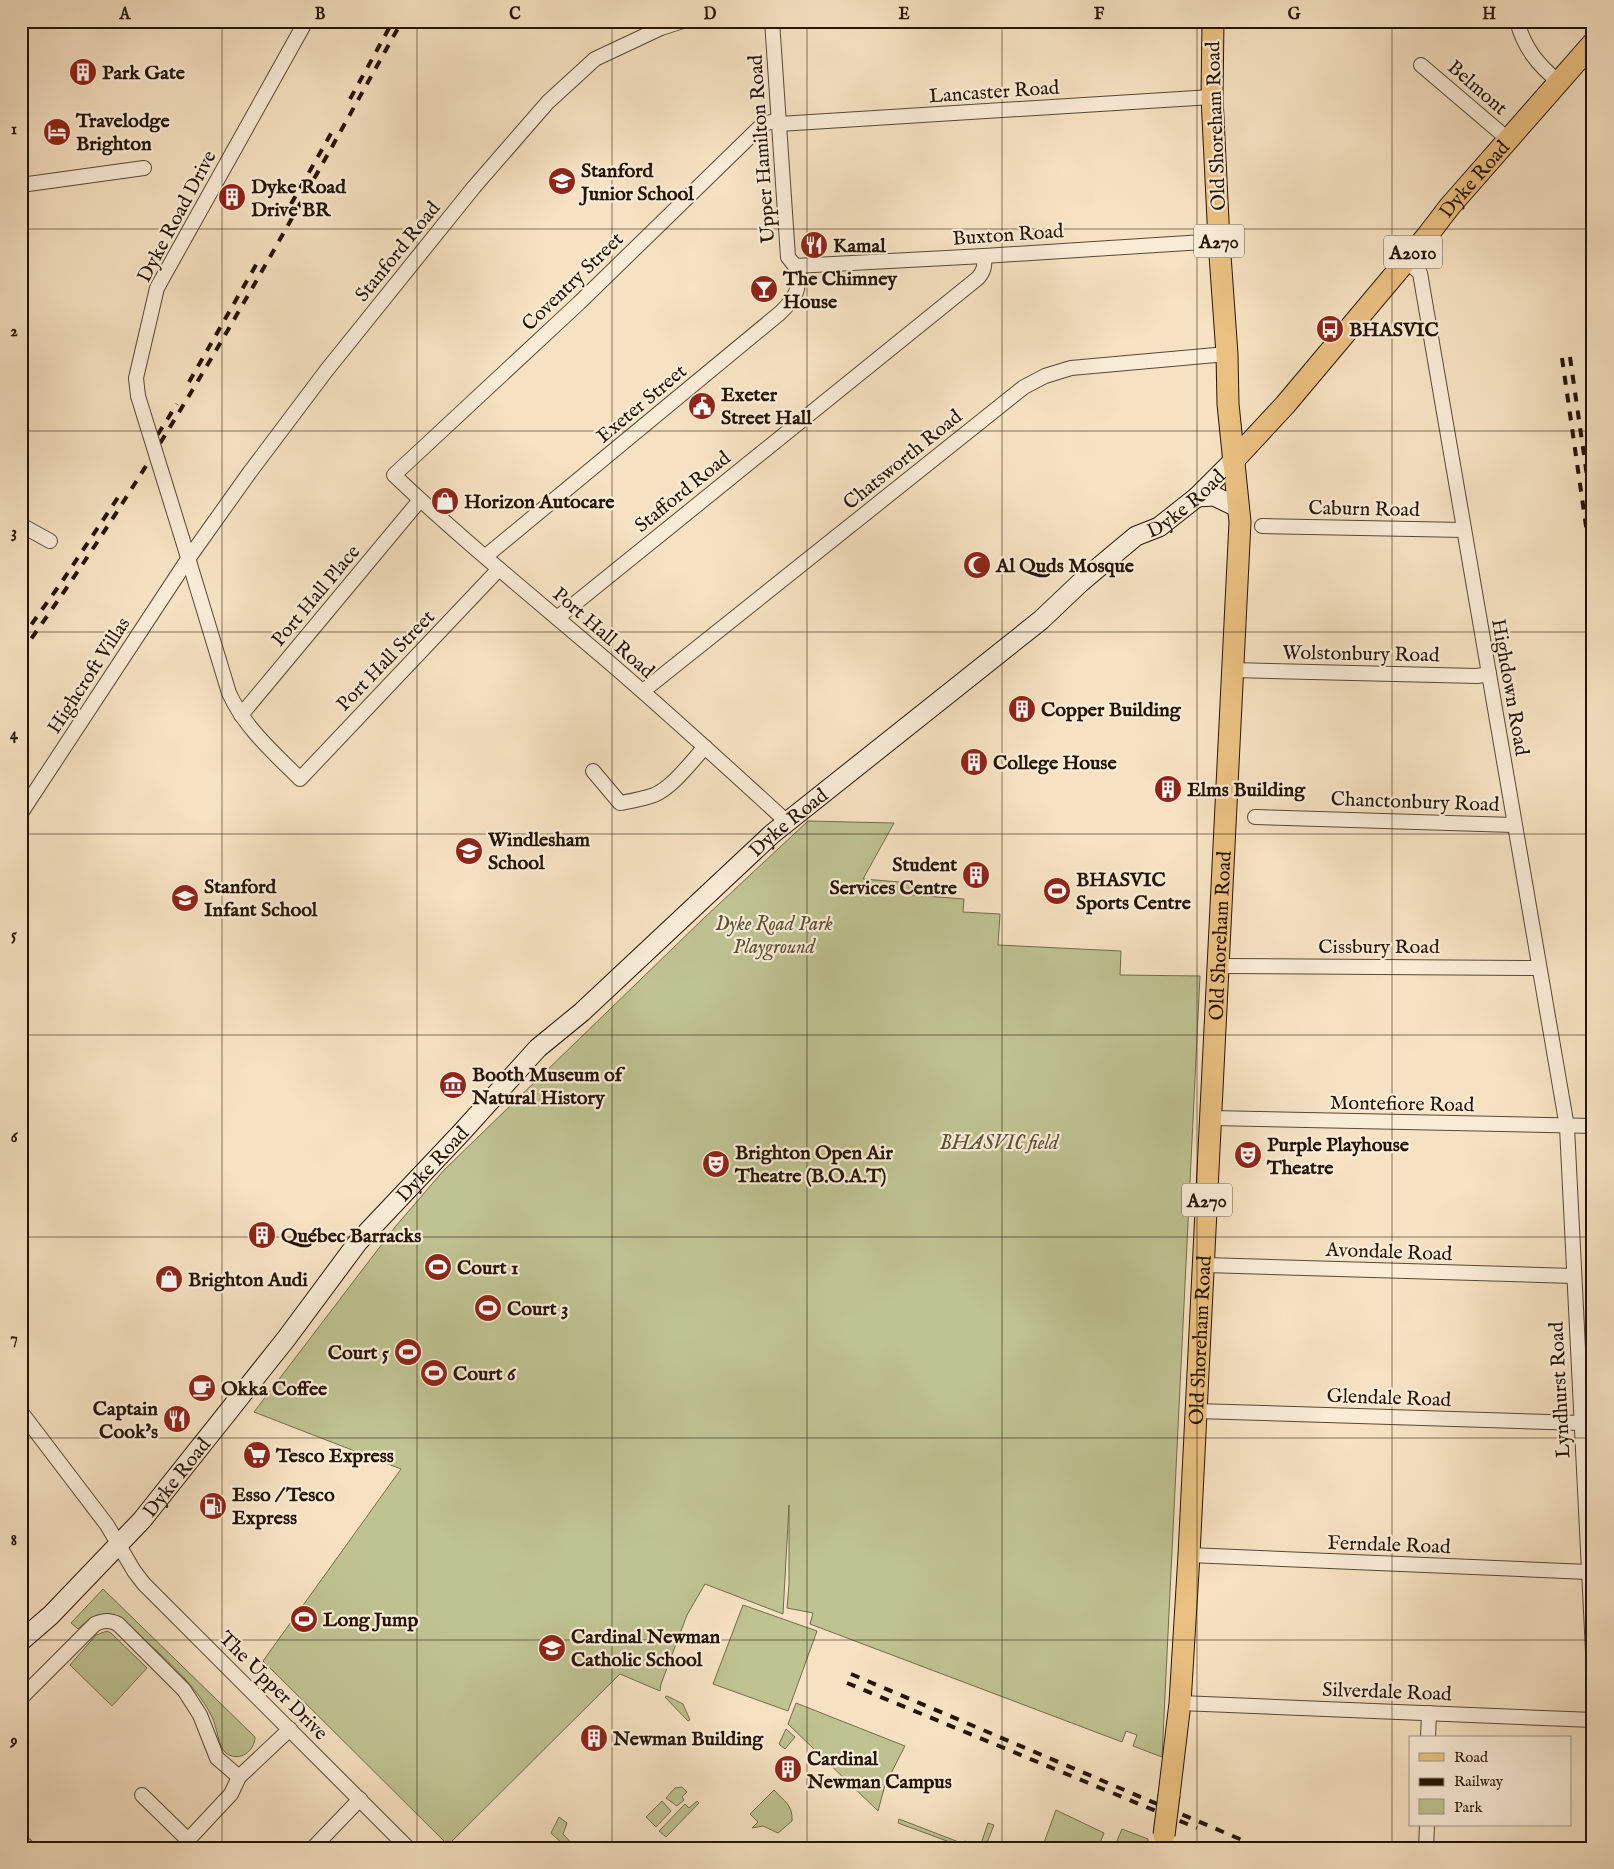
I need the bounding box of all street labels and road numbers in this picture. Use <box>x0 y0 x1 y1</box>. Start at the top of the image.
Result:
street label: Old Shoreham Road <box>1201 41 1232 211</box>
street label: Upper Hamilton Road <box>743 53 782 244</box>
street label: Belmont <box>1442 55 1512 121</box>
street label: Lancaster Road <box>928 75 1061 110</box>
street label: Dyke Road <box>1434 136 1516 224</box>
street label: Dyke Road Drive <box>132 146 223 287</box>
street label: Stanford Road <box>350 196 446 307</box>
street label: Buxton Road <box>952 219 1065 252</box>
road number: A270 <box>1194 225 1244 258</box>
street label: Coventry Street <box>517 227 629 337</box>
road number: A2010 <box>1384 236 1442 268</box>
street label: Exeter Street <box>592 359 692 449</box>
street label: Chatsworth Road <box>838 404 968 516</box>
street label: Stafford Road <box>630 446 736 538</box>
street label: Dyke Road <box>1144 465 1232 544</box>
street label: Caburn Road <box>1308 496 1420 523</box>
street label: Port Hall Place <box>266 540 366 652</box>
street label: Port Hall Road <box>547 582 659 684</box>
street label: Port Hall Street <box>331 605 441 717</box>
street label: Highcroft Villas <box>42 613 136 739</box>
street label: Highdown Road <box>1485 617 1534 758</box>
street label: Wolstonbury Road <box>1282 641 1440 668</box>
street label: Dyke Road <box>744 783 834 863</box>
street label: Chanctonbury Road <box>1330 787 1500 818</box>
street label: Old Shoreham Road <box>1204 850 1238 1021</box>
street label: Cissbury Road <box>1318 935 1440 960</box>
street label: Montefiore Road <box>1330 1091 1475 1118</box>
street label: Dyke Road <box>391 1121 475 1208</box>
road number: A270 <box>1182 1184 1232 1216</box>
street label: Avondale Road <box>1324 1238 1453 1267</box>
street label: Old Shoreham Road <box>1184 1255 1218 1426</box>
street label: Lyndhurst Road <box>1544 1321 1577 1459</box>
street label: Glendale Road <box>1326 1384 1452 1413</box>
street label: Dyke Road <box>138 1433 217 1523</box>
street label: Ferndale Road <box>1327 1531 1451 1560</box>
street label: The Upper Drive <box>213 1626 333 1746</box>
street label: Silverdale Road <box>1322 1678 1452 1707</box>

